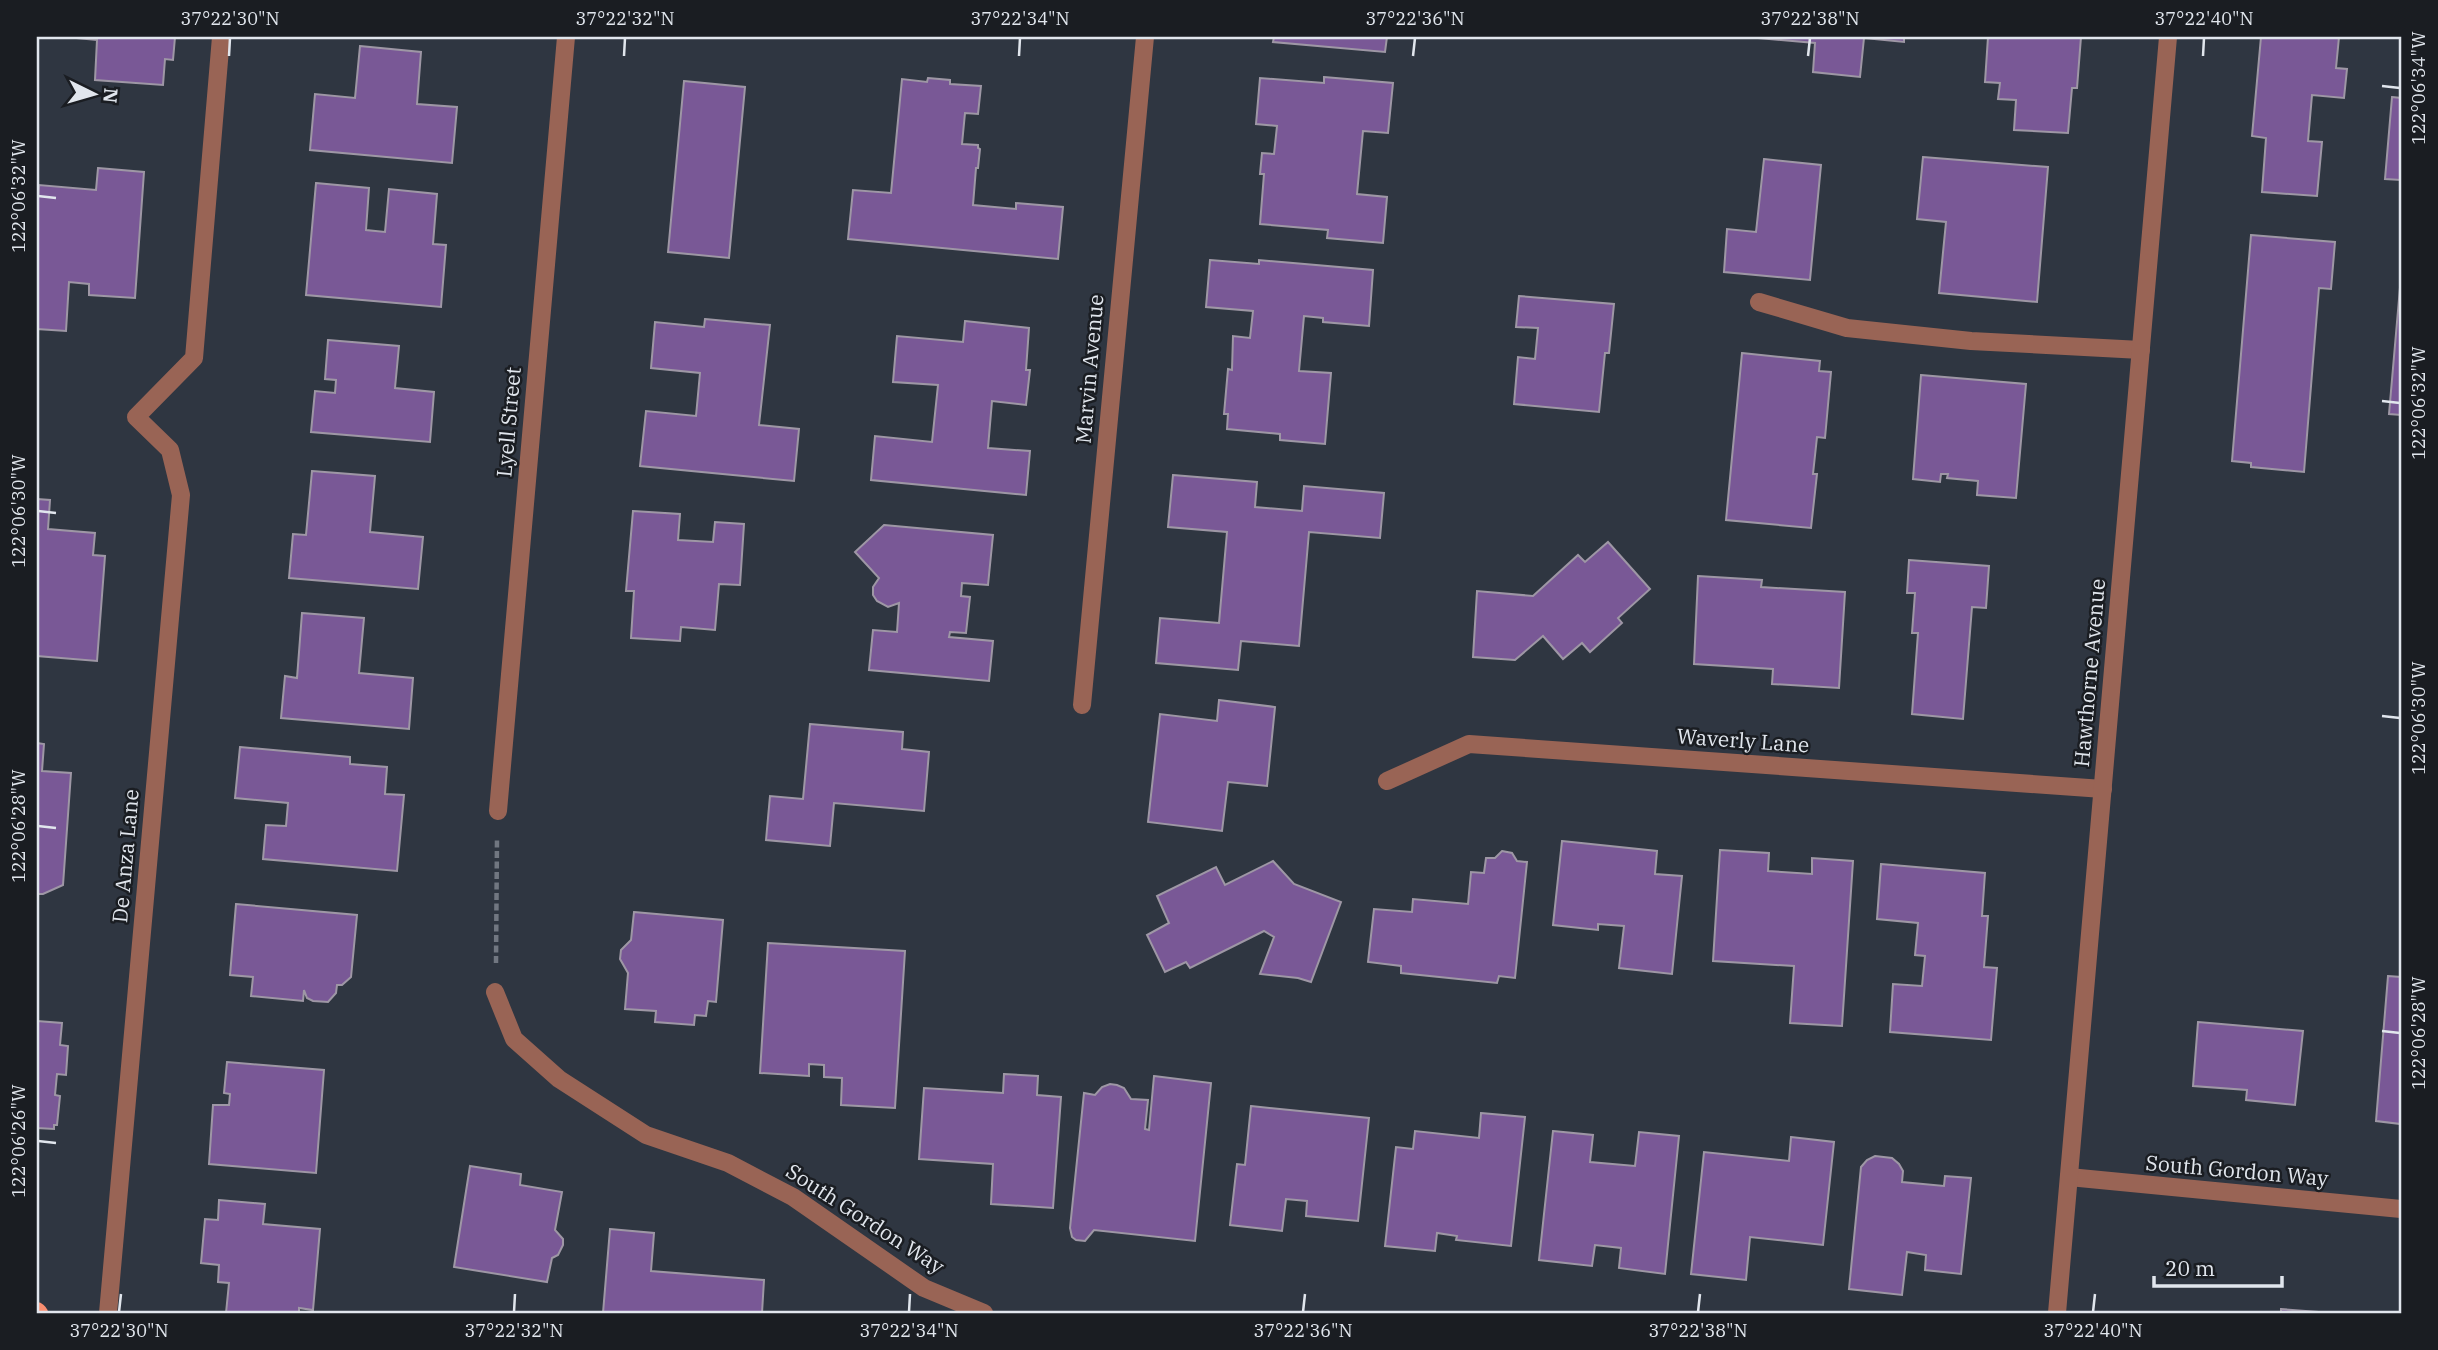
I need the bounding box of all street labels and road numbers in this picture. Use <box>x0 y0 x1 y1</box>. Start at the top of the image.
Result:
street label: Marvin Avenue <box>1069 293 1109 445</box>
street label: Lyell Street <box>489 366 527 478</box>
street label: Hawthorne Avenue <box>2067 577 2111 768</box>
street label: Waverly Lane <box>1676 721 1810 759</box>
street label: De Anza Lane <box>105 788 145 924</box>
street label: South Gordon Way <box>2145 1148 2330 1192</box>
street label: South Gordon Way <box>781 1157 951 1280</box>

